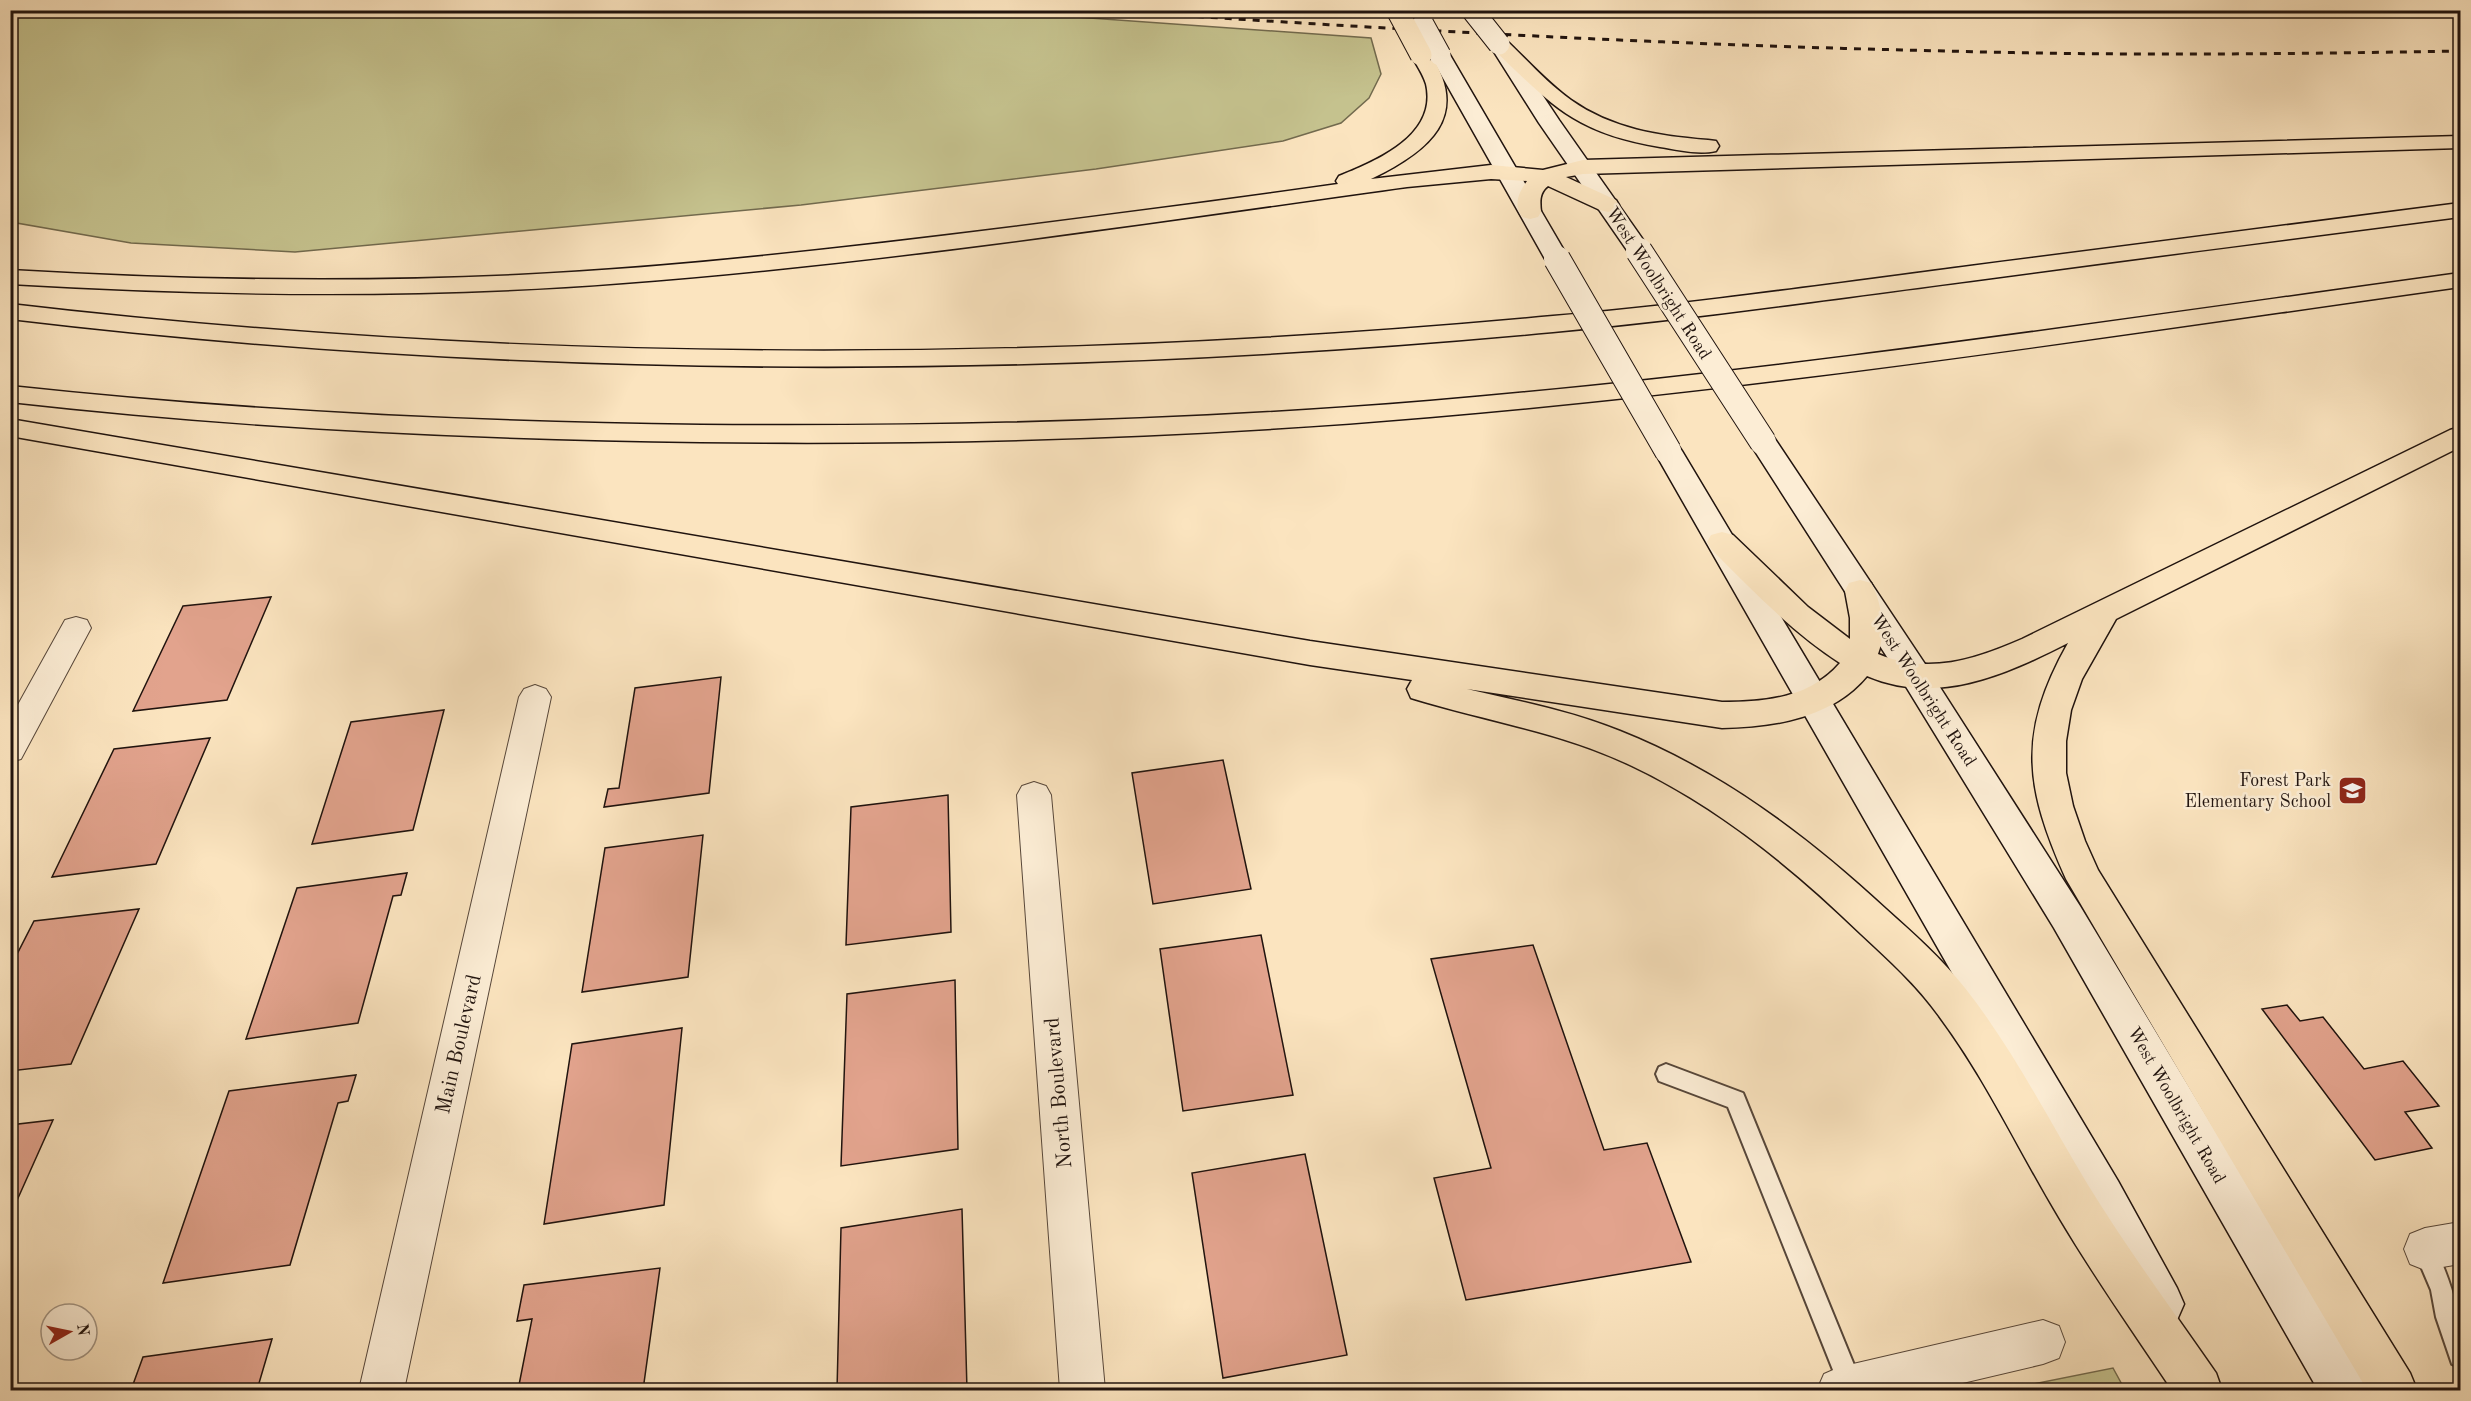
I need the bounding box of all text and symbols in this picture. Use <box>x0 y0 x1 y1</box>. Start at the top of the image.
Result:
street label: West Woolbright Road <box>1602 204 1714 363</box>
street label: West Woolbright Road <box>1867 611 1979 770</box>
place label: Forest Park Elementary School <box>2184 772 2331 811</box>
school or university icon: Forest Park Elementary School <box>2336 774 2368 806</box>
street label: Main Boulevard <box>433 972 486 1116</box>
street label: North Boulevard <box>1042 1016 1077 1169</box>
street label: West Woolbright Road <box>2124 1024 2228 1187</box>
north arrow <box>39 1302 99 1362</box>
text: N <box>73 1323 91 1338</box>

